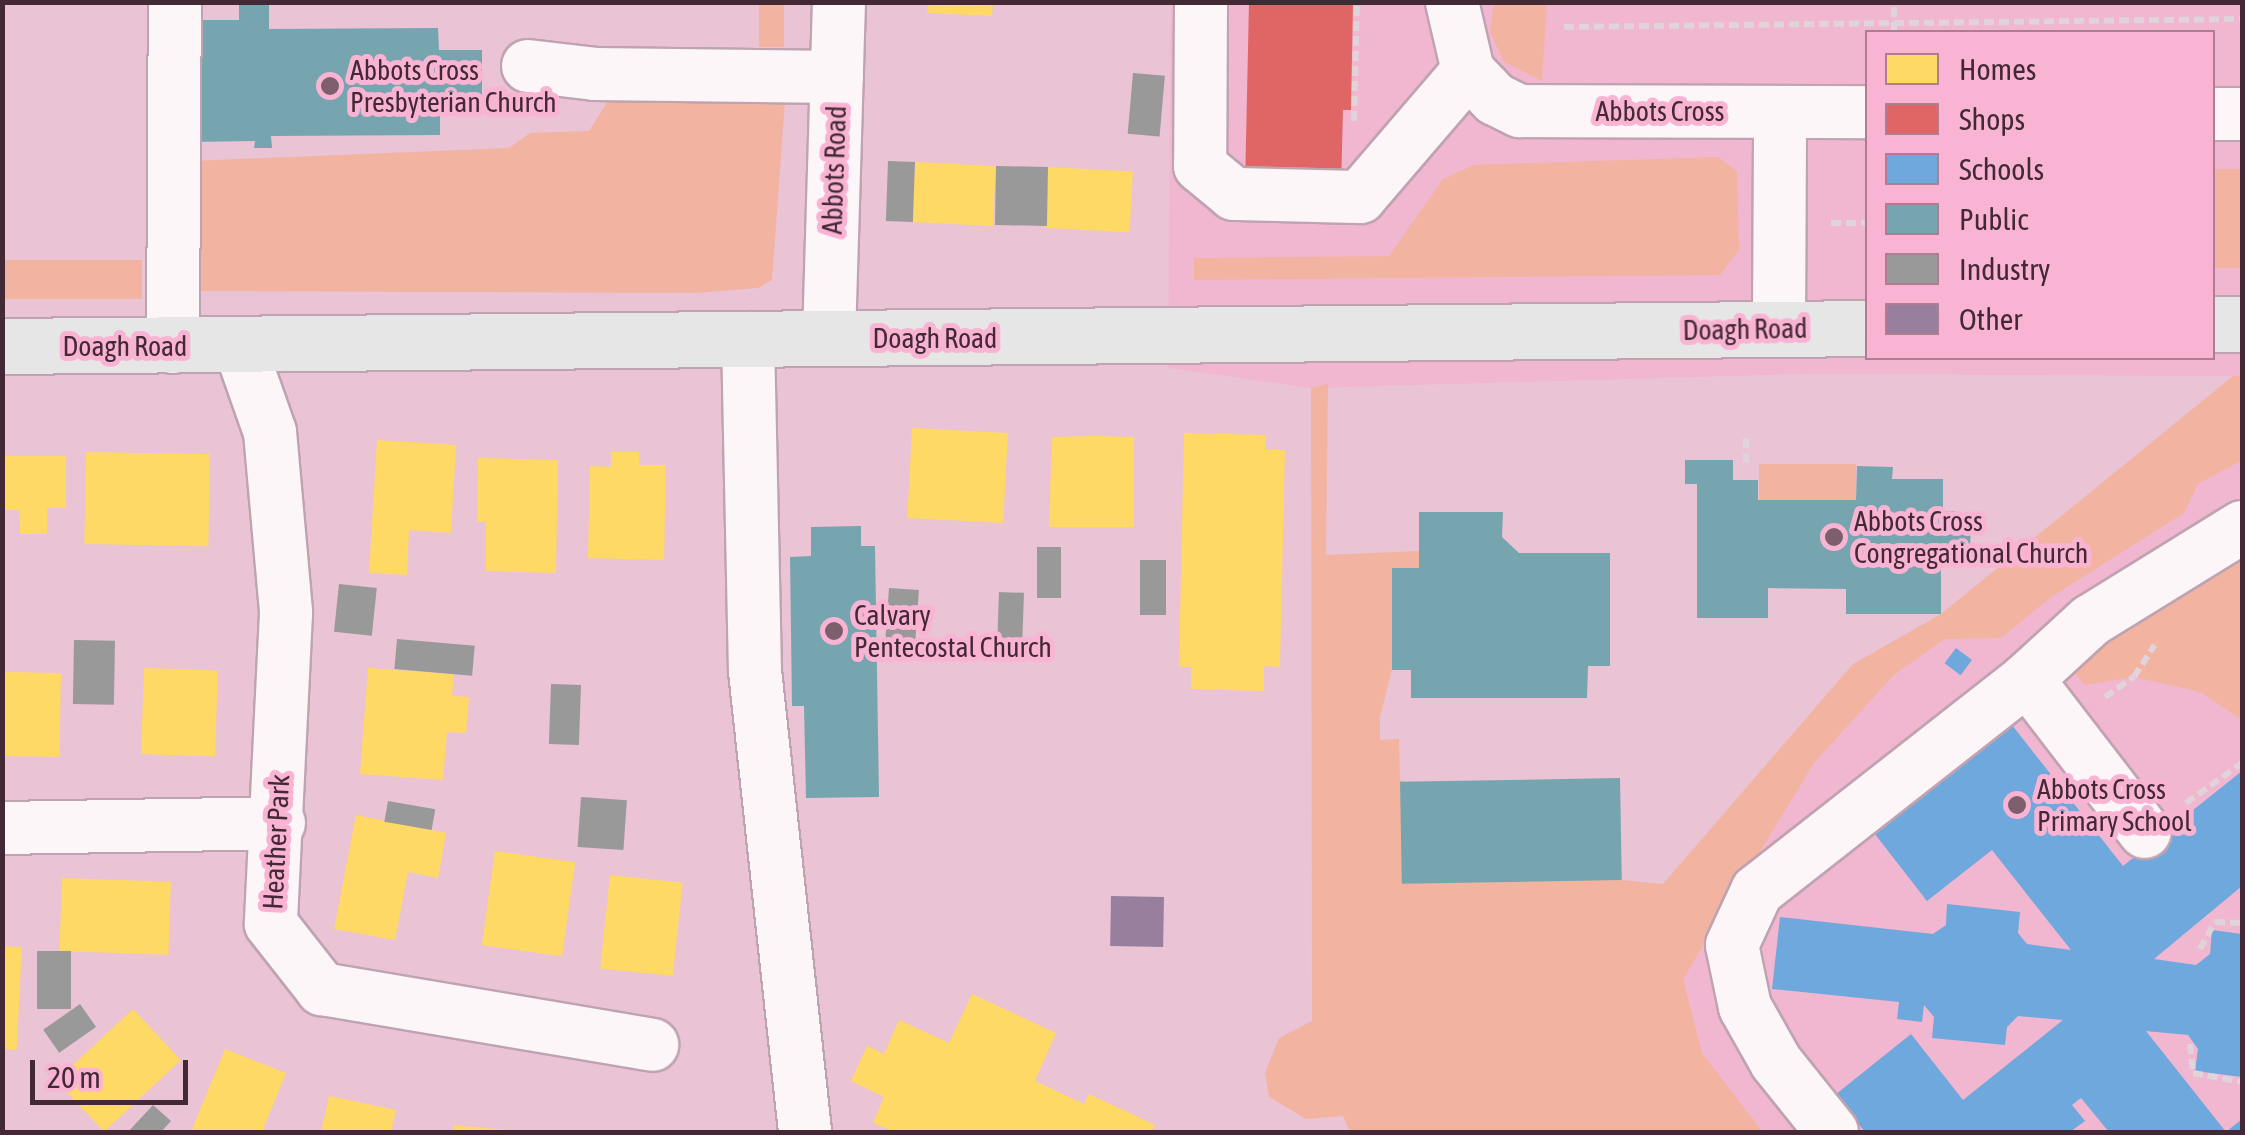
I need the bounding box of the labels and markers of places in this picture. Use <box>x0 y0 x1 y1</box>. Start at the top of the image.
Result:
place label: Abbots Cross Presbyterian Church <box>350 53 557 119</box>
marker: Abbots Cross Presbyterian Church <box>319 75 341 97</box>
place label: Abbots Cross Congregational Church <box>1854 504 2088 570</box>
marker: Abbots Cross Congregational Church <box>1823 526 1845 548</box>
place label: Calvary Pentecostal Church <box>854 598 1052 664</box>
marker: Calvary Pentecostal Church <box>823 620 845 642</box>
place label: Abbots Cross Primary School <box>2037 772 2192 838</box>
marker: Abbots Cross Primary School <box>2006 794 2028 816</box>

